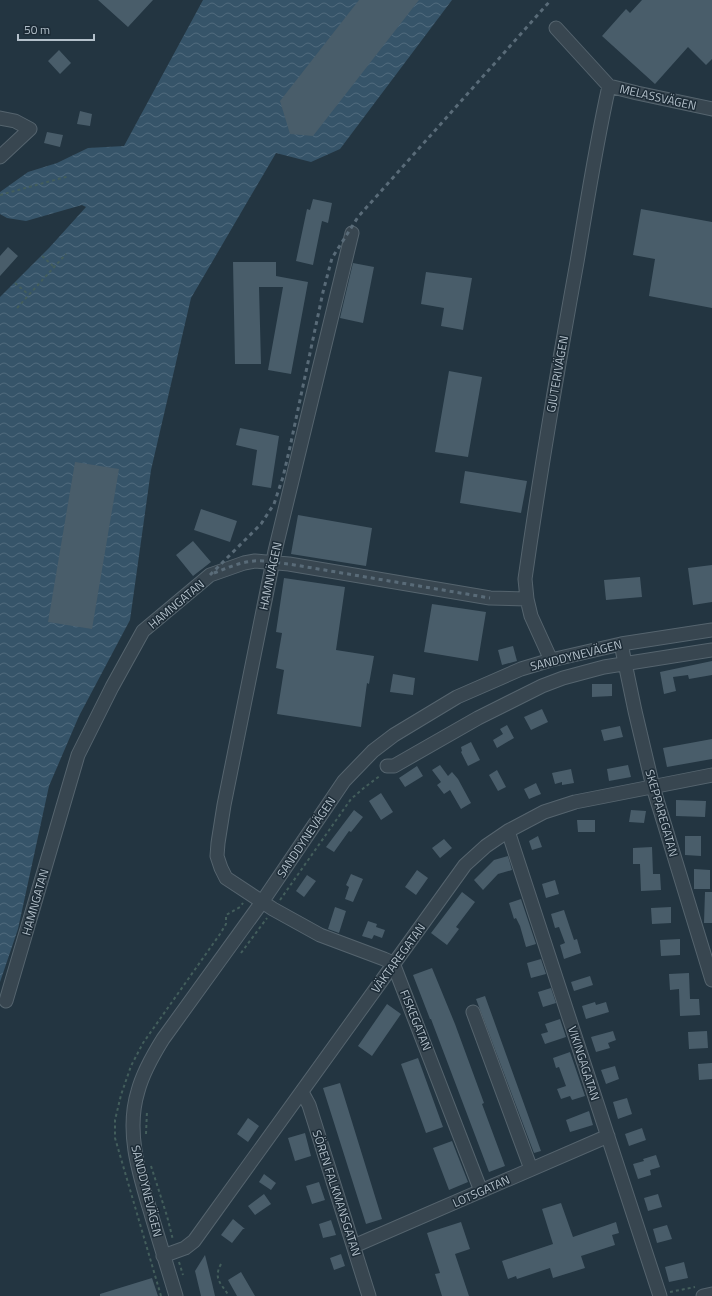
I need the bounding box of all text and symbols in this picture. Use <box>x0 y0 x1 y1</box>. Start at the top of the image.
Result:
scale bar <box>18 16 94 42</box>
text: 50 m <box>24 20 50 39</box>
street label: MELASSVÄGEN <box>618 79 698 115</box>
street label: GJUTERIVÄGEN <box>541 334 573 414</box>
street label: HAMNVÄGEN <box>254 540 286 612</box>
street label: HAMNGATAN <box>144 575 208 633</box>
street label: SANDDYNEVÄGEN <box>528 634 624 676</box>
street label: SKEPPAREGATAN <box>640 767 684 859</box>
street label: SANDDYNEVÄGEN <box>272 793 340 881</box>
street label: HAMNGATAN <box>16 866 54 938</box>
street label: VÄKTAREGATAN <box>366 919 430 997</box>
street label: FISKEGATAN <box>395 987 437 1053</box>
street label: VIKINGAGATAN <box>563 1023 605 1103</box>
street label: SÖREN FALKMANSGATAN <box>308 1127 366 1259</box>
street label: SANDDYNEVÄGEN <box>126 1143 168 1239</box>
street label: LOTSGATAN <box>449 1170 513 1212</box>

